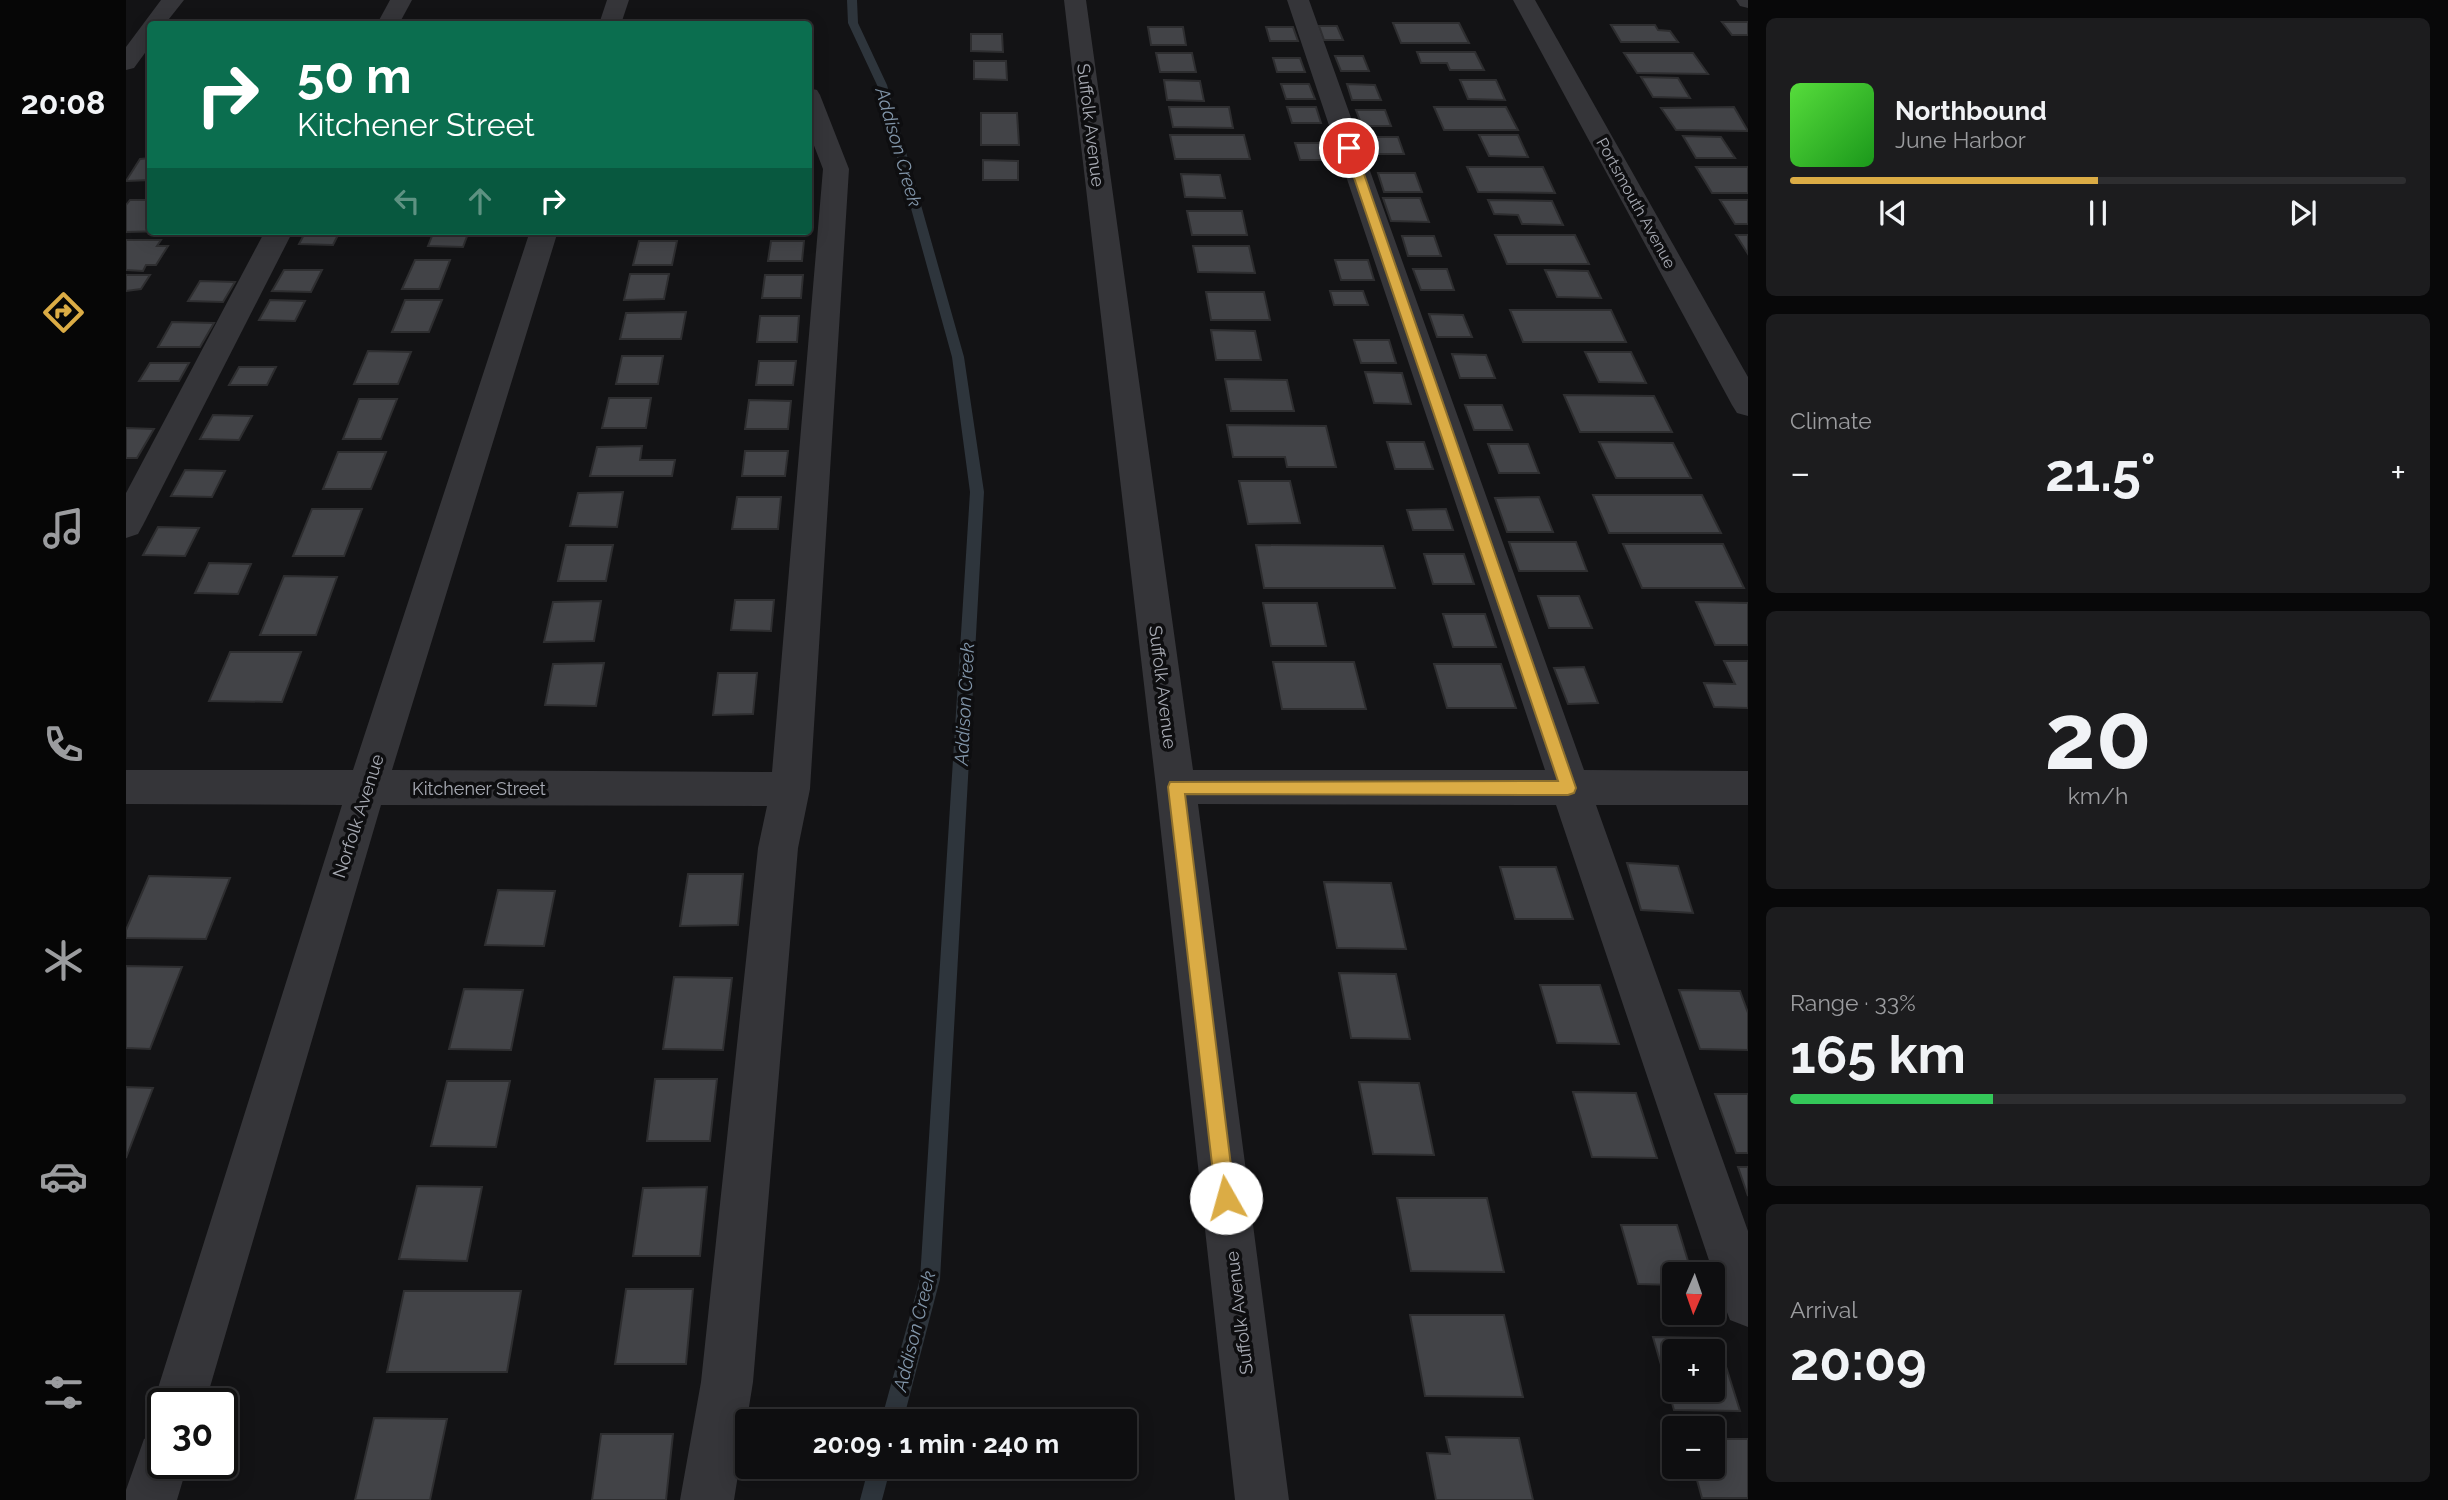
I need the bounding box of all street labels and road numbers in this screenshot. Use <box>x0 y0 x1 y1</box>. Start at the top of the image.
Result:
street label: Suffolk Avenue <box>1073 62 1109 188</box>
street label: Portsmouth Avenue <box>1592 134 1680 272</box>
street label: Suffolk Avenue <box>1145 624 1181 750</box>
street label: Norfolk Avenue <box>328 751 388 880</box>
street label: Kitchener Street <box>412 778 546 799</box>
street label: Suffolk Avenue <box>1221 1250 1257 1376</box>

